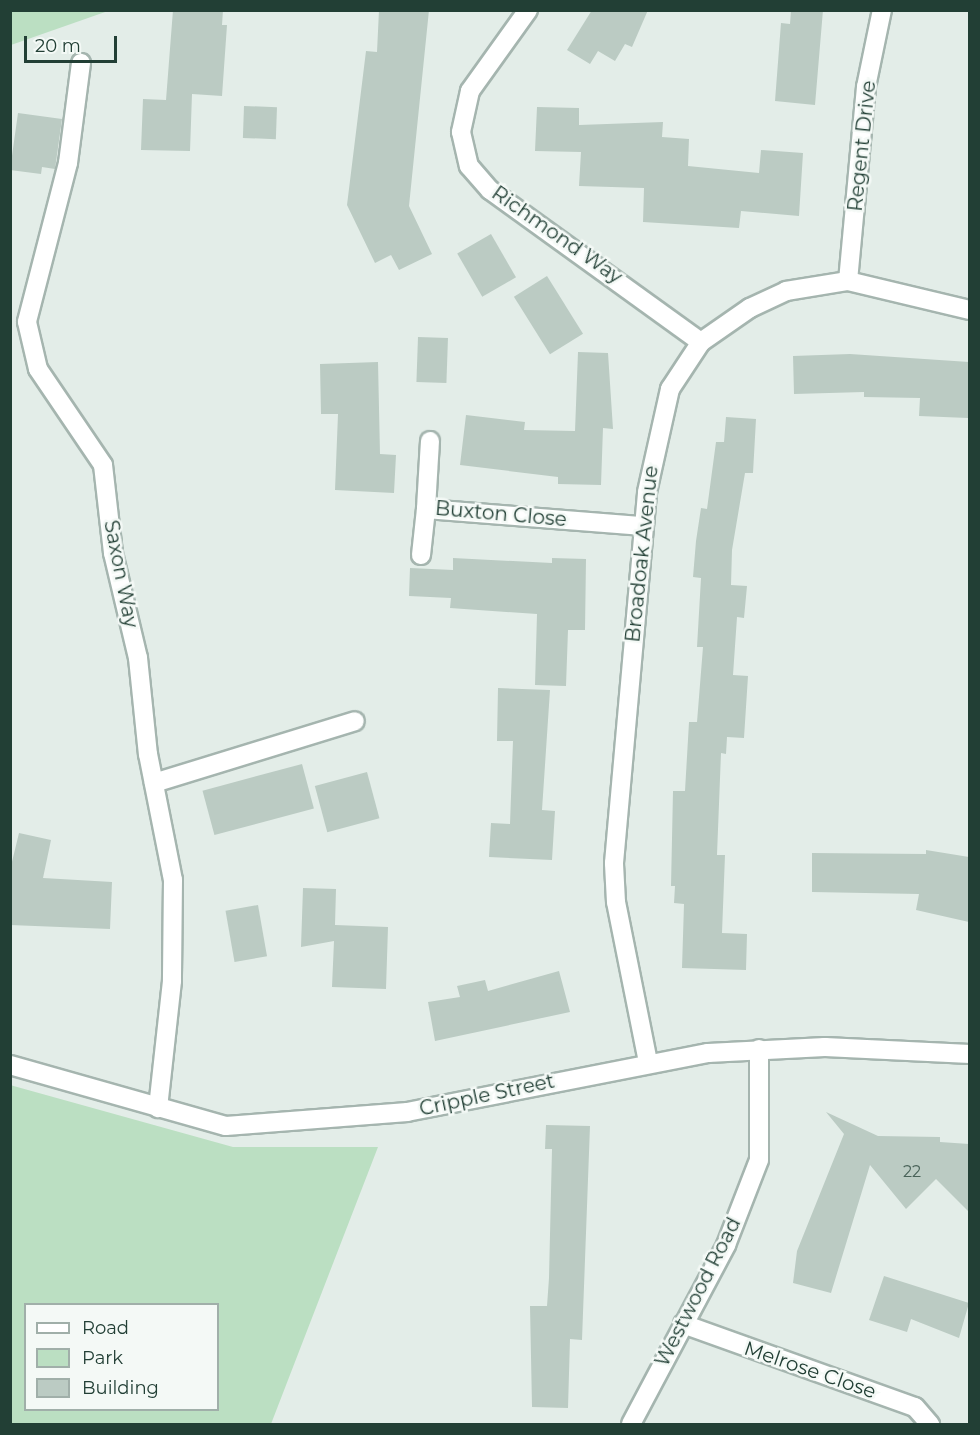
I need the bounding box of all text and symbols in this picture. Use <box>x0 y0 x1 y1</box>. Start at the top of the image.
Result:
scale bar <box>27 24 120 62</box>
text: 20 m <box>35 35 81 57</box>
street label: Regent Drive <box>843 79 881 213</box>
street label: Richmond Way <box>487 181 627 289</box>
street label: Broadoak Avenue <box>621 464 663 644</box>
street label: Buxton Close <box>434 496 568 532</box>
street label: Saxon Way <box>99 518 143 630</box>
street label: Cripple Street <box>417 1069 557 1121</box>
house number: 22 <box>903 1162 921 1182</box>
street label: Westwood Road <box>650 1213 746 1371</box>
legend <box>24 1303 219 1411</box>
text: Road <box>82 1317 129 1339</box>
street label: Melrose Close <box>741 1336 879 1404</box>
text: Park <box>82 1347 123 1369</box>
text: Building <box>82 1377 159 1399</box>

